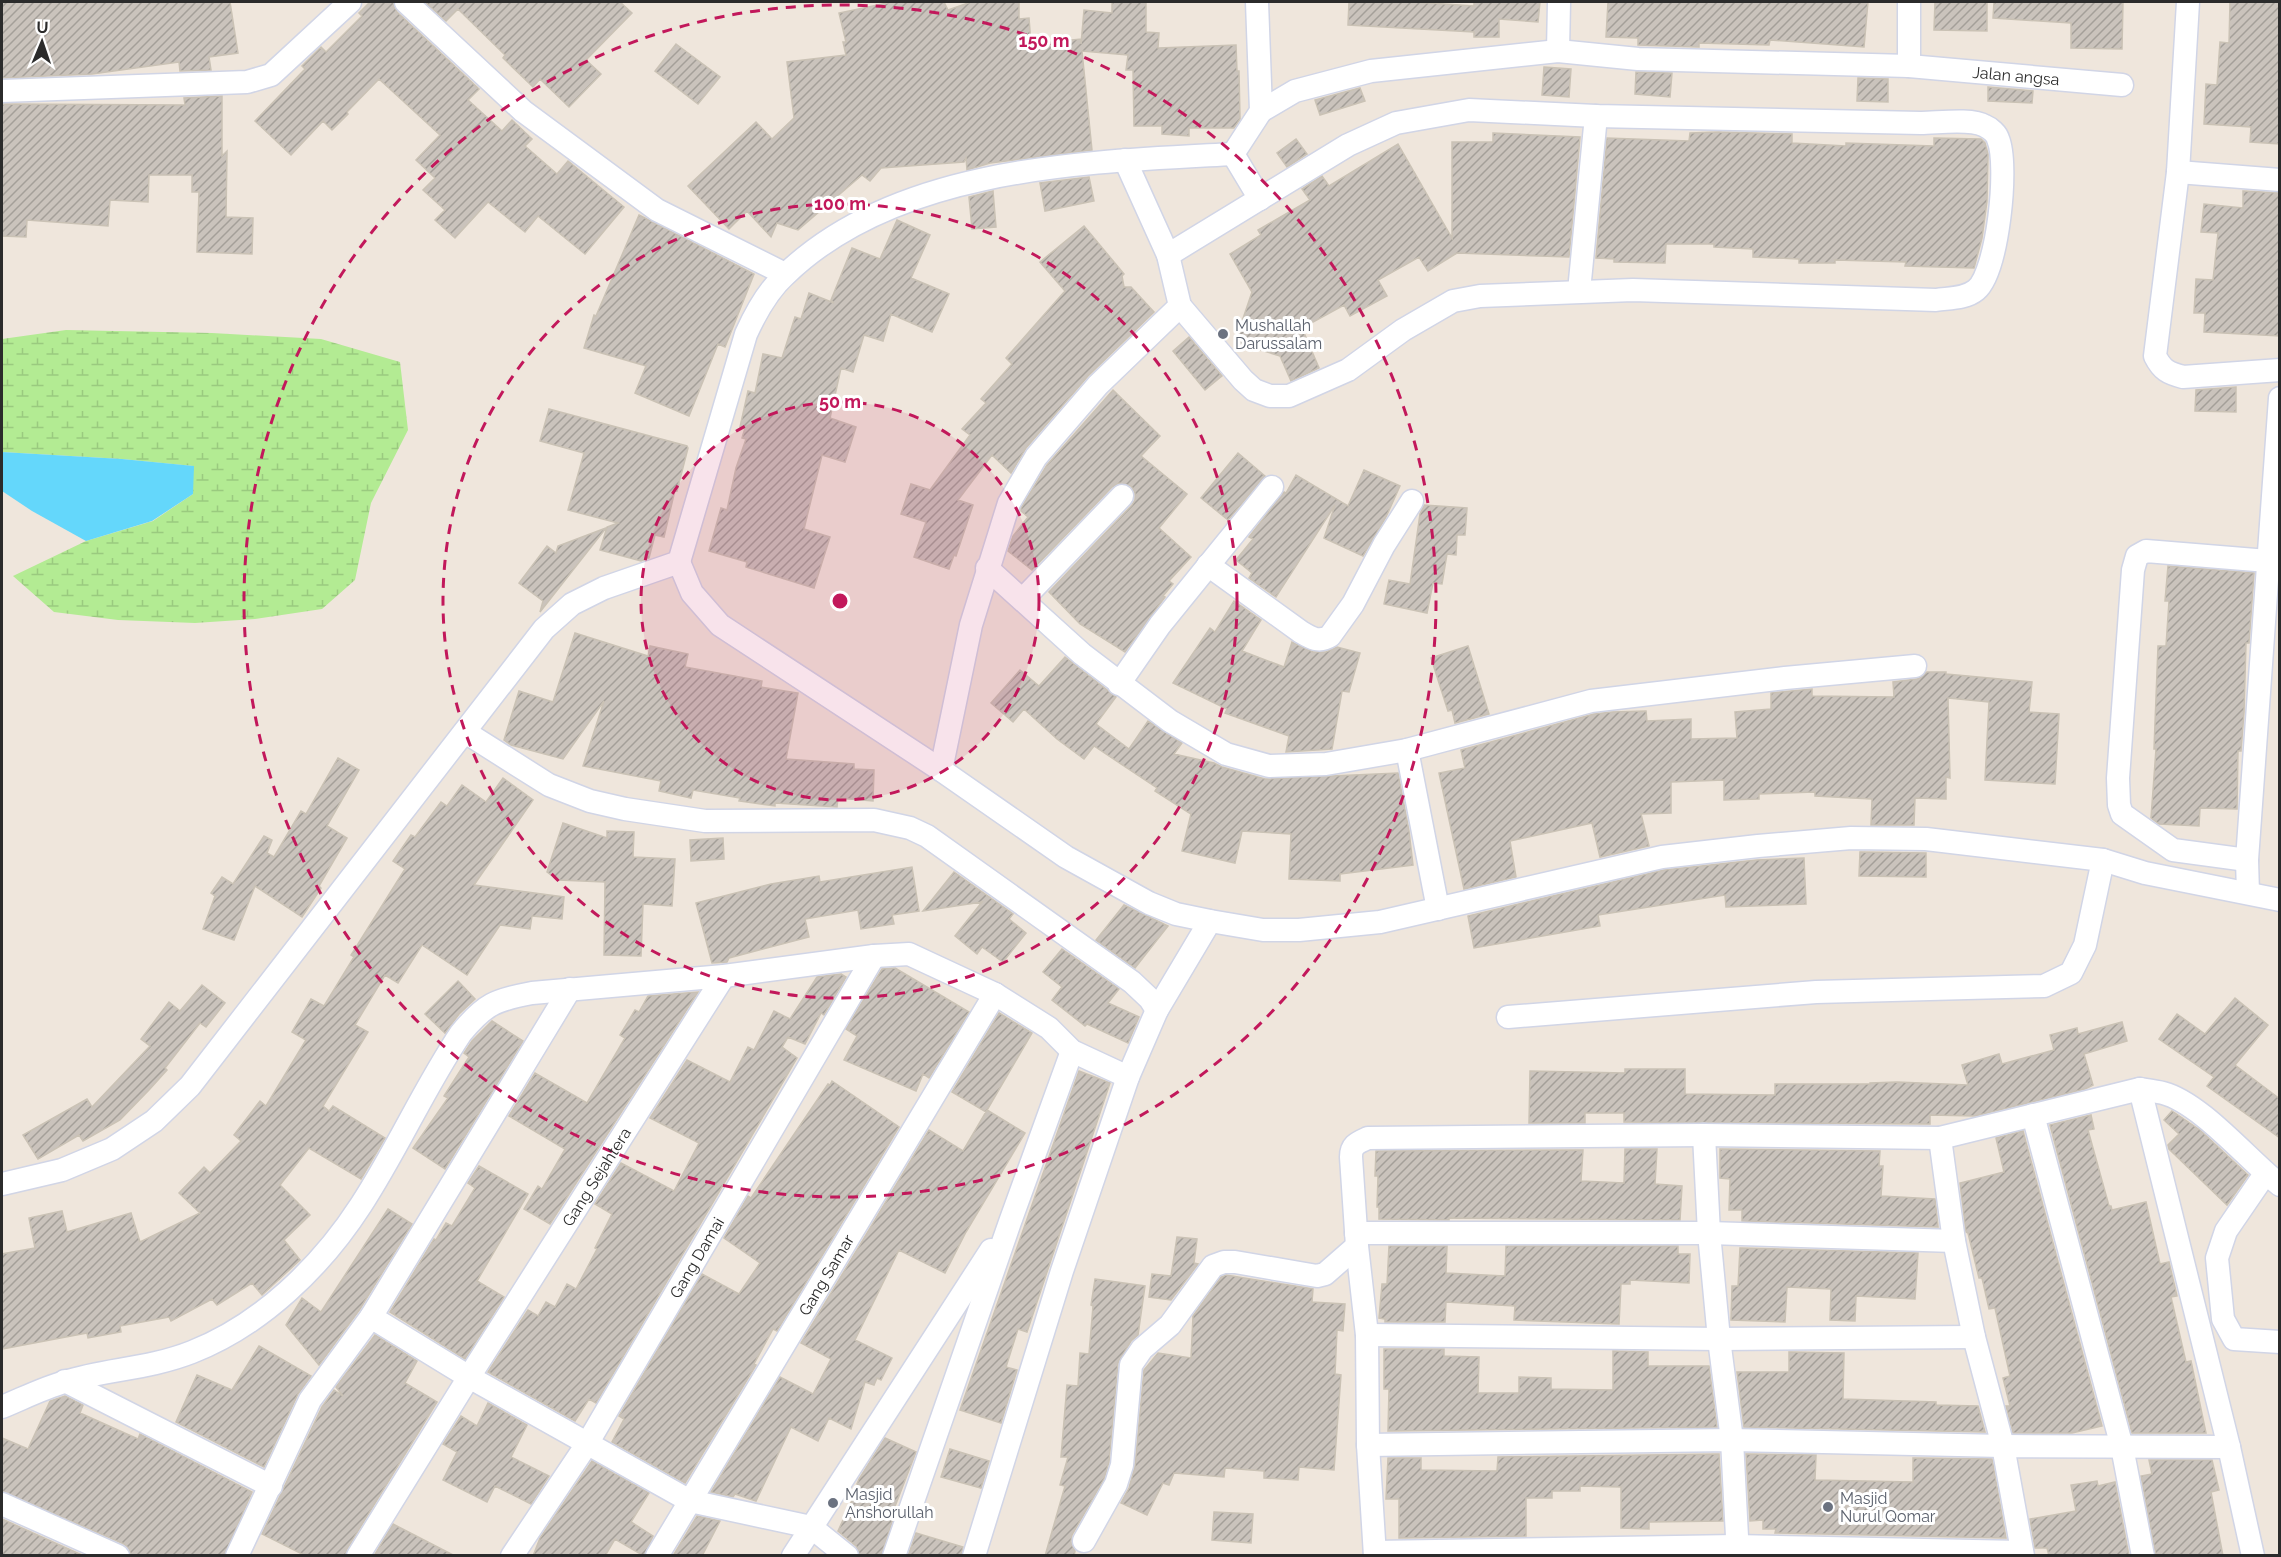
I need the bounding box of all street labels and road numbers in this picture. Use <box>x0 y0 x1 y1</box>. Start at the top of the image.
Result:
street label: Jalan angsa <box>1972 62 2060 89</box>
street label: Gang Sejahtera <box>558 1124 635 1230</box>
street label: Gang Damai <box>665 1214 728 1301</box>
street label: Gang Samar <box>794 1231 858 1319</box>

